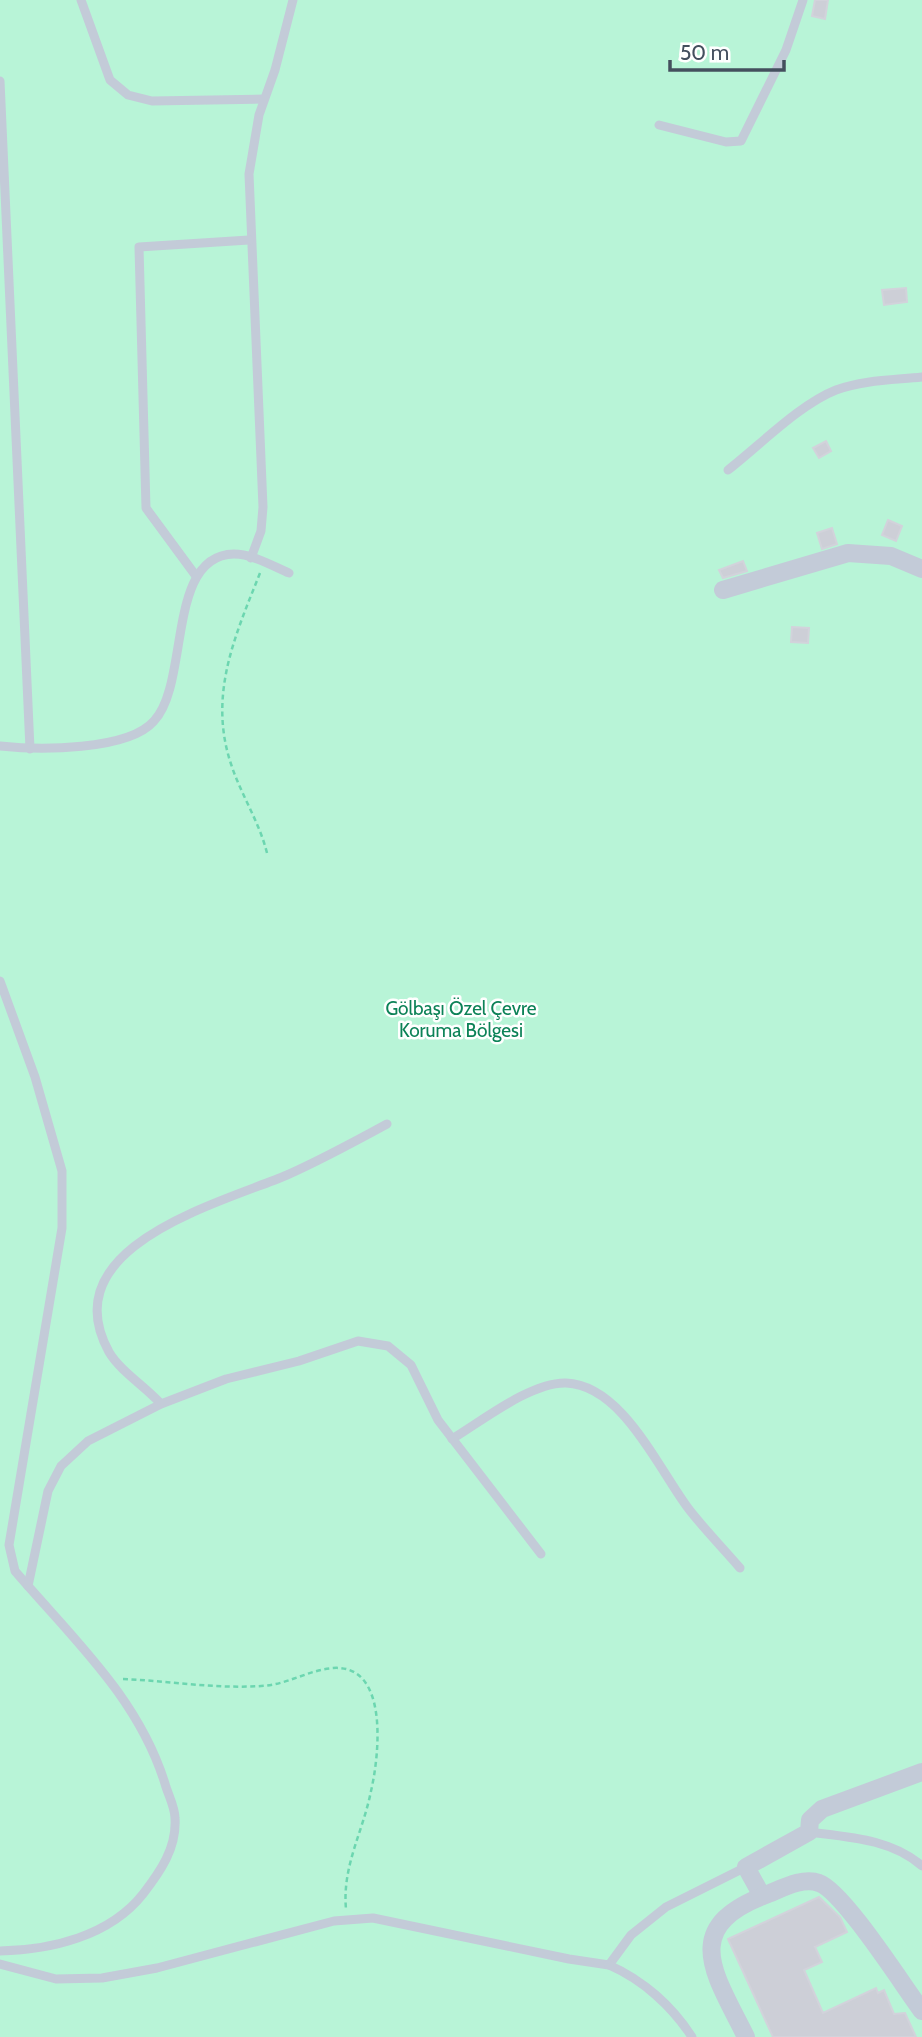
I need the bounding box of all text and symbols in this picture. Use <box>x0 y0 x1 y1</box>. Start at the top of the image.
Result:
scale bar <box>670 28 784 72</box>
text: 50 m <box>680 40 729 65</box>
park label: Gölbaşı Özel Çevre Koruma Bölgesi <box>385 997 537 1042</box>

